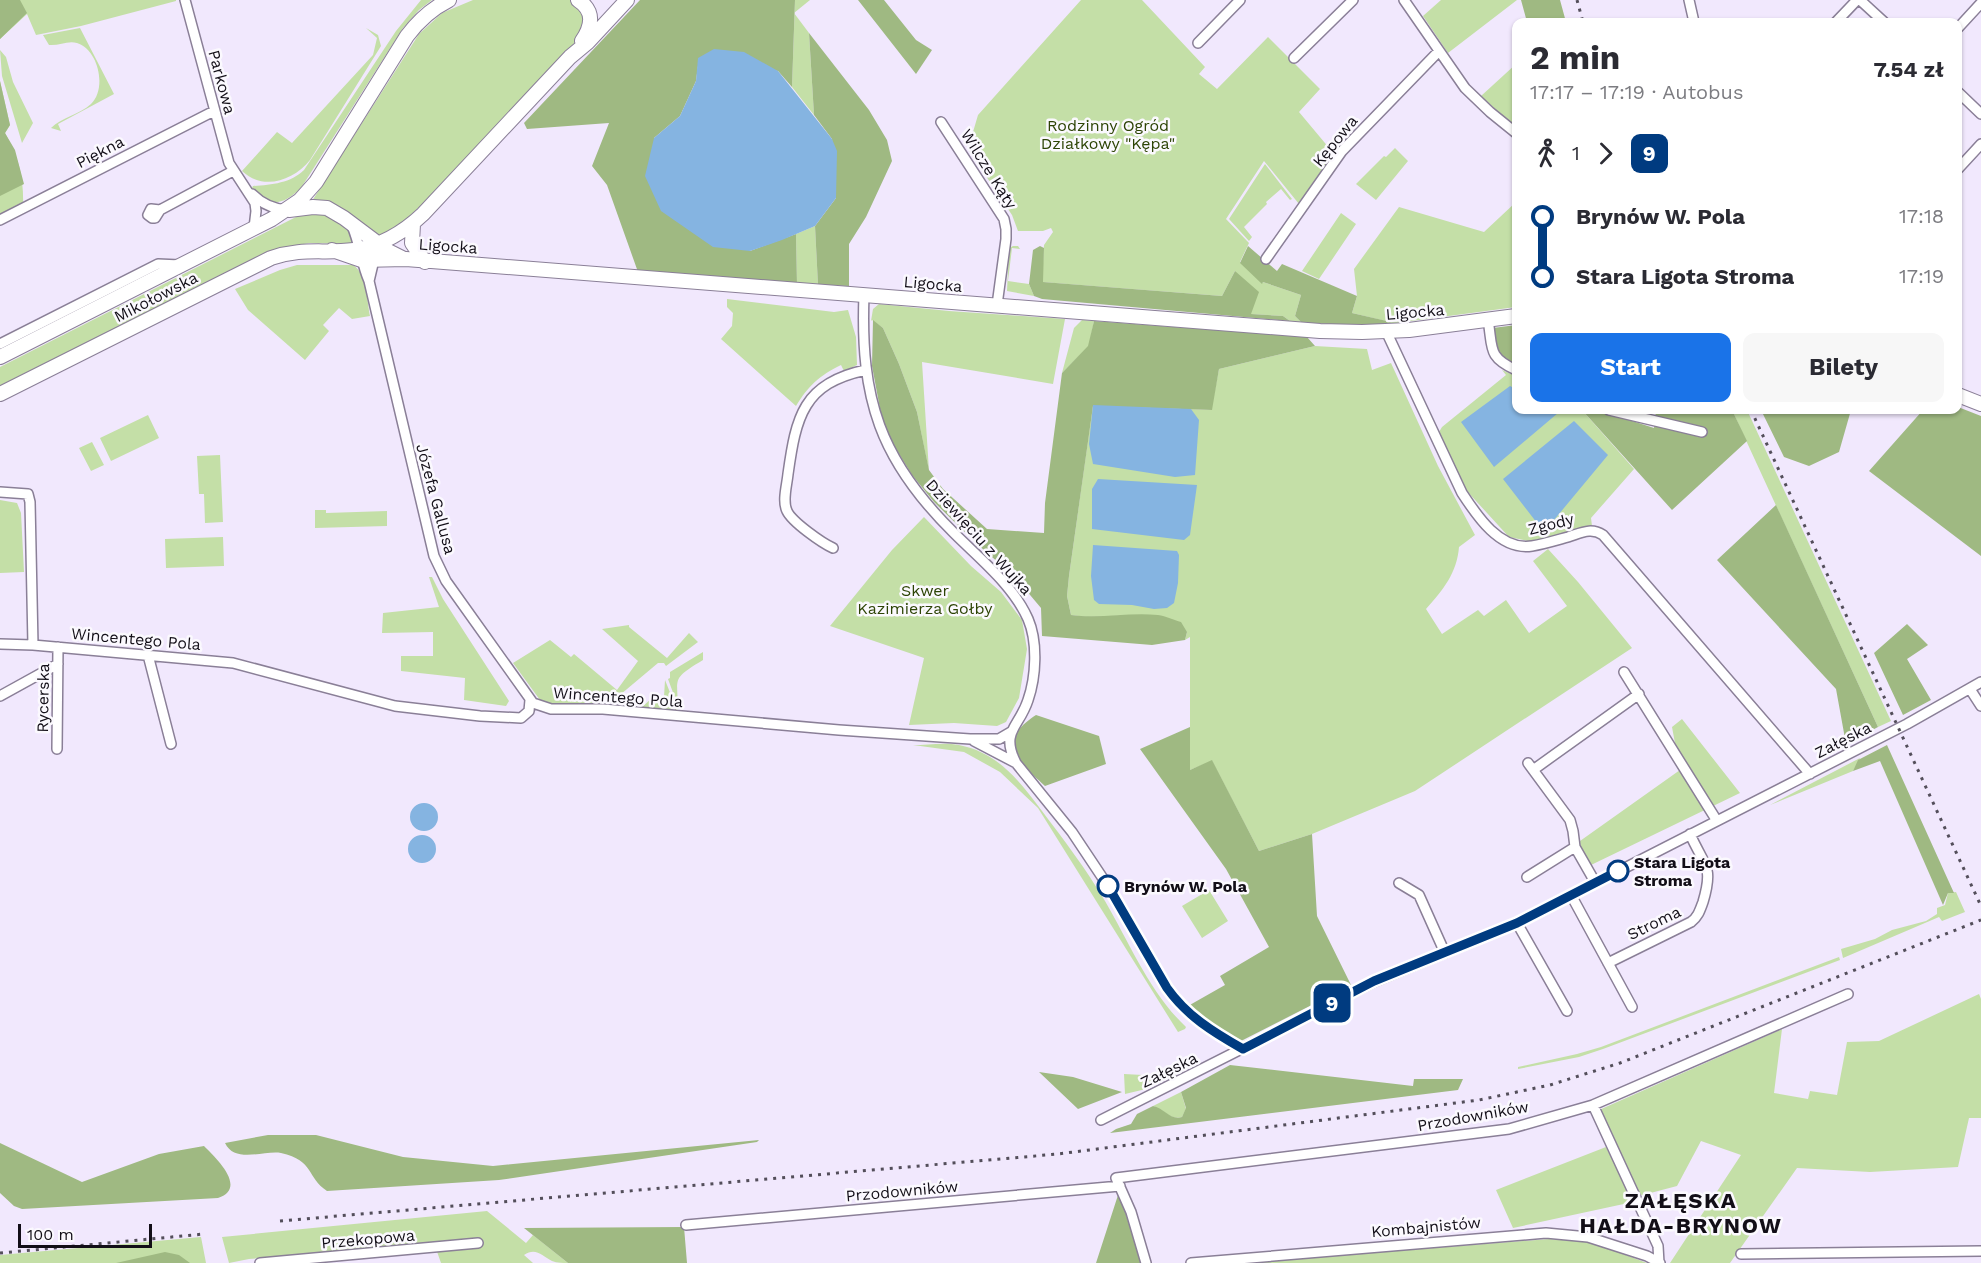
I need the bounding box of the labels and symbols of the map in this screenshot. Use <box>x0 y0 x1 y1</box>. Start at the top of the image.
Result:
street label: Parkowa <box>204 48 240 116</box>
street label: Kępowa <box>1309 111 1361 171</box>
park label: Rodzinny Ogród Działkowy "Kępa" <box>1041 116 1175 153</box>
street label: Wilcze Kąty <box>957 126 1021 213</box>
street label: Piękna <box>73 132 127 172</box>
street label: Ligocka <box>418 234 478 258</box>
street label: Mikołowska <box>111 268 201 326</box>
street label: Ligocka <box>903 272 963 296</box>
street label: Ligocka <box>1385 300 1445 324</box>
street label: Józefa Gallusa <box>412 442 460 556</box>
street label: Dziewięciu z Wujka <box>922 475 1036 599</box>
street label: Zgody <box>1526 509 1577 539</box>
park label: Skwer Kazimierza Gołby <box>857 581 993 618</box>
street label: Wincentego Pola <box>70 624 202 654</box>
street label: Rycerska <box>33 663 53 733</box>
street label: Wincentego Pola <box>552 683 684 711</box>
street label: Załęska <box>1812 718 1874 762</box>
place label: Stara Ligota Stroma <box>1634 853 1731 890</box>
marker: Stara Ligota Stroma <box>1607 860 1629 882</box>
marker: Brynów W. Pola <box>1097 875 1119 897</box>
place label: Brynów W. Pola <box>1124 877 1248 896</box>
street label: Stroma <box>1624 902 1684 944</box>
line badge: 9 <box>1312 984 1352 1022</box>
street label: Załęska <box>1138 1048 1200 1092</box>
street label: Przodowników <box>1416 1097 1530 1135</box>
street label: Przodowników <box>845 1177 959 1205</box>
district label: ZAŁĘSKA HAŁDA-BRYNOW <box>1580 1188 1782 1238</box>
street label: Kombajnistów <box>1370 1213 1482 1241</box>
scale bar <box>18 1221 152 1248</box>
street label: Przekopowa <box>320 1225 416 1253</box>

